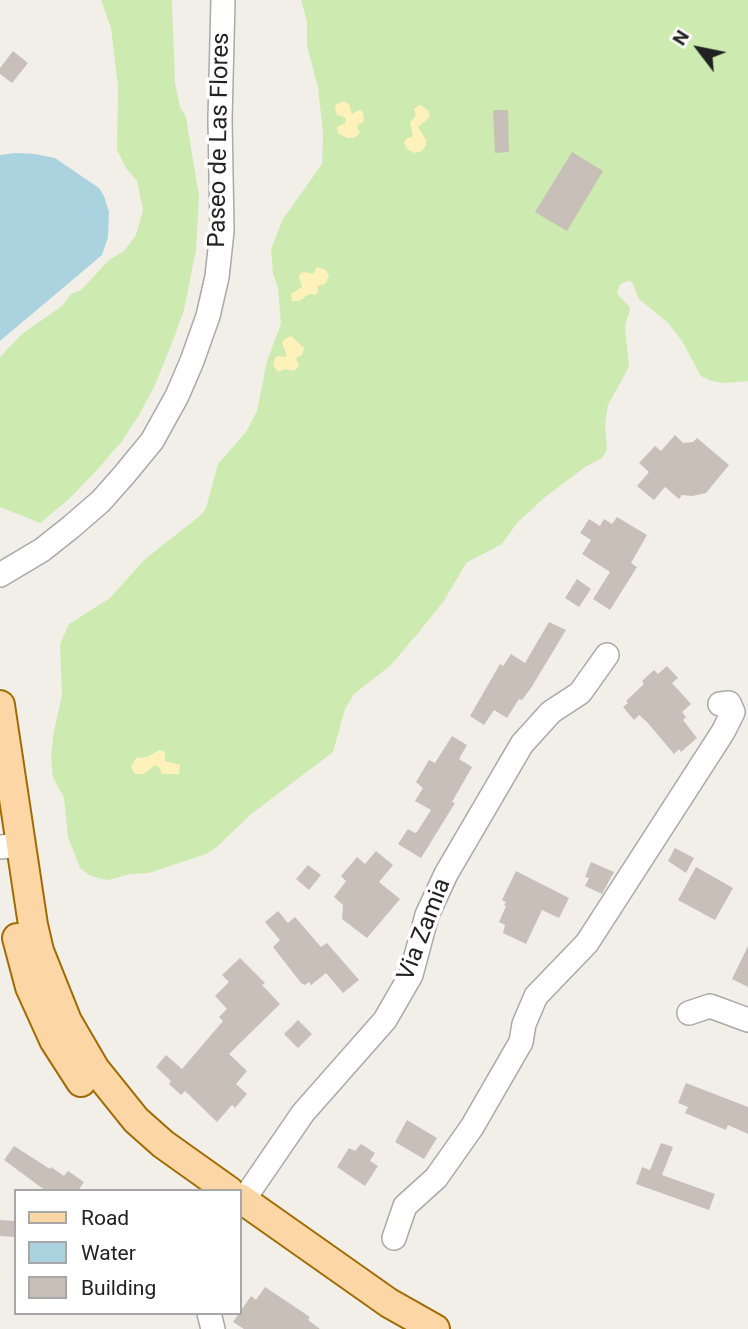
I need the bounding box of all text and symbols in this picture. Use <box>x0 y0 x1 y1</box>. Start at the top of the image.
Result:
north arrow <box>664 14 734 84</box>
text: N <box>667 26 694 49</box>
street label: Paseo de Las Flores <box>204 32 236 248</box>
street label: Via Zamia <box>392 875 458 985</box>
legend <box>14 1189 242 1315</box>
text: Road <box>81 1206 129 1230</box>
text: Water <box>81 1241 136 1265</box>
text: Building <box>81 1276 156 1300</box>

